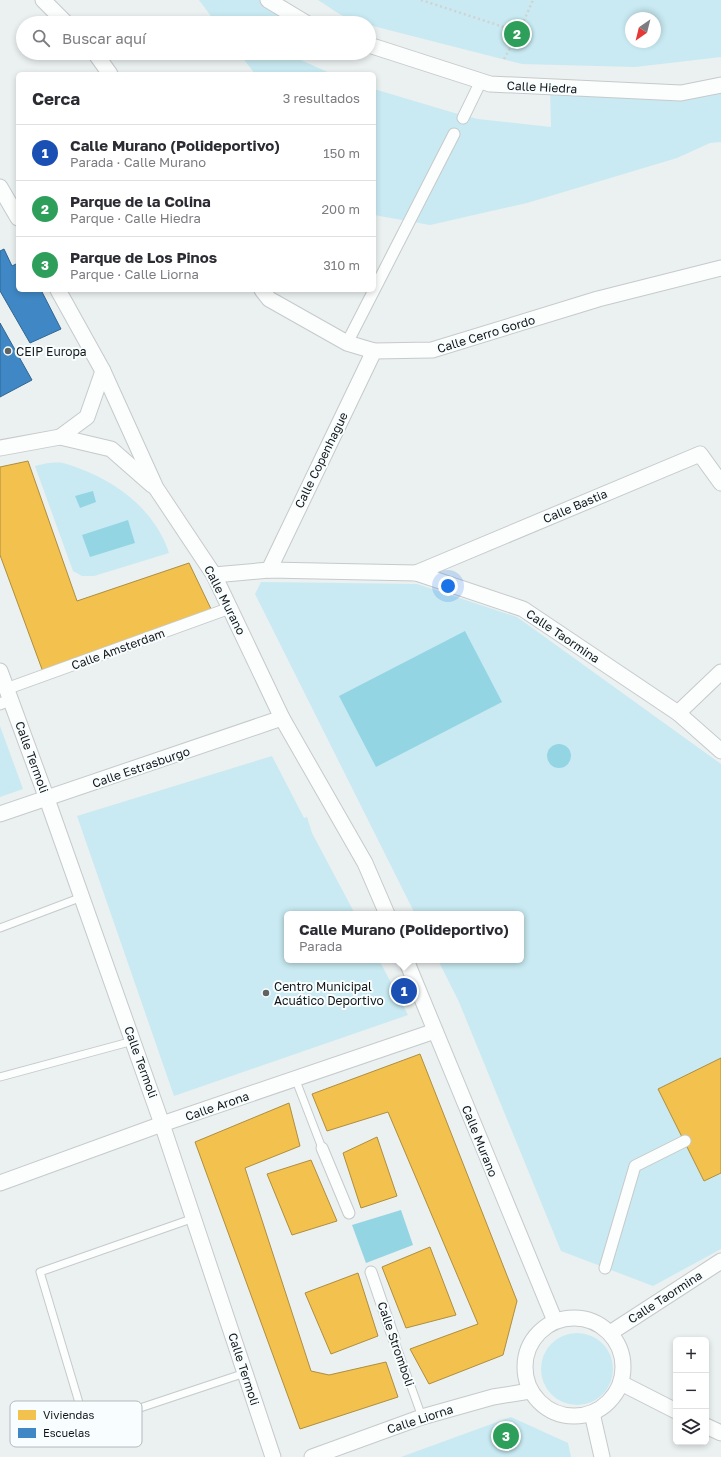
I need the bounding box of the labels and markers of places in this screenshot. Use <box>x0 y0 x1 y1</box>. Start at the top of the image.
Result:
pin: 2 <box>504 19 530 49</box>
place label: CEIP Europa <box>16 344 87 359</box>
marker: CEIP Europa <box>3 346 13 356</box>
pin: 1 <box>391 976 417 1006</box>
place label: Centro Municipal Acuático Deportivo <box>274 979 384 1008</box>
marker: Centro Municipal Acuático Deportivo <box>261 988 271 998</box>
pin: 3 <box>493 1421 519 1451</box>

